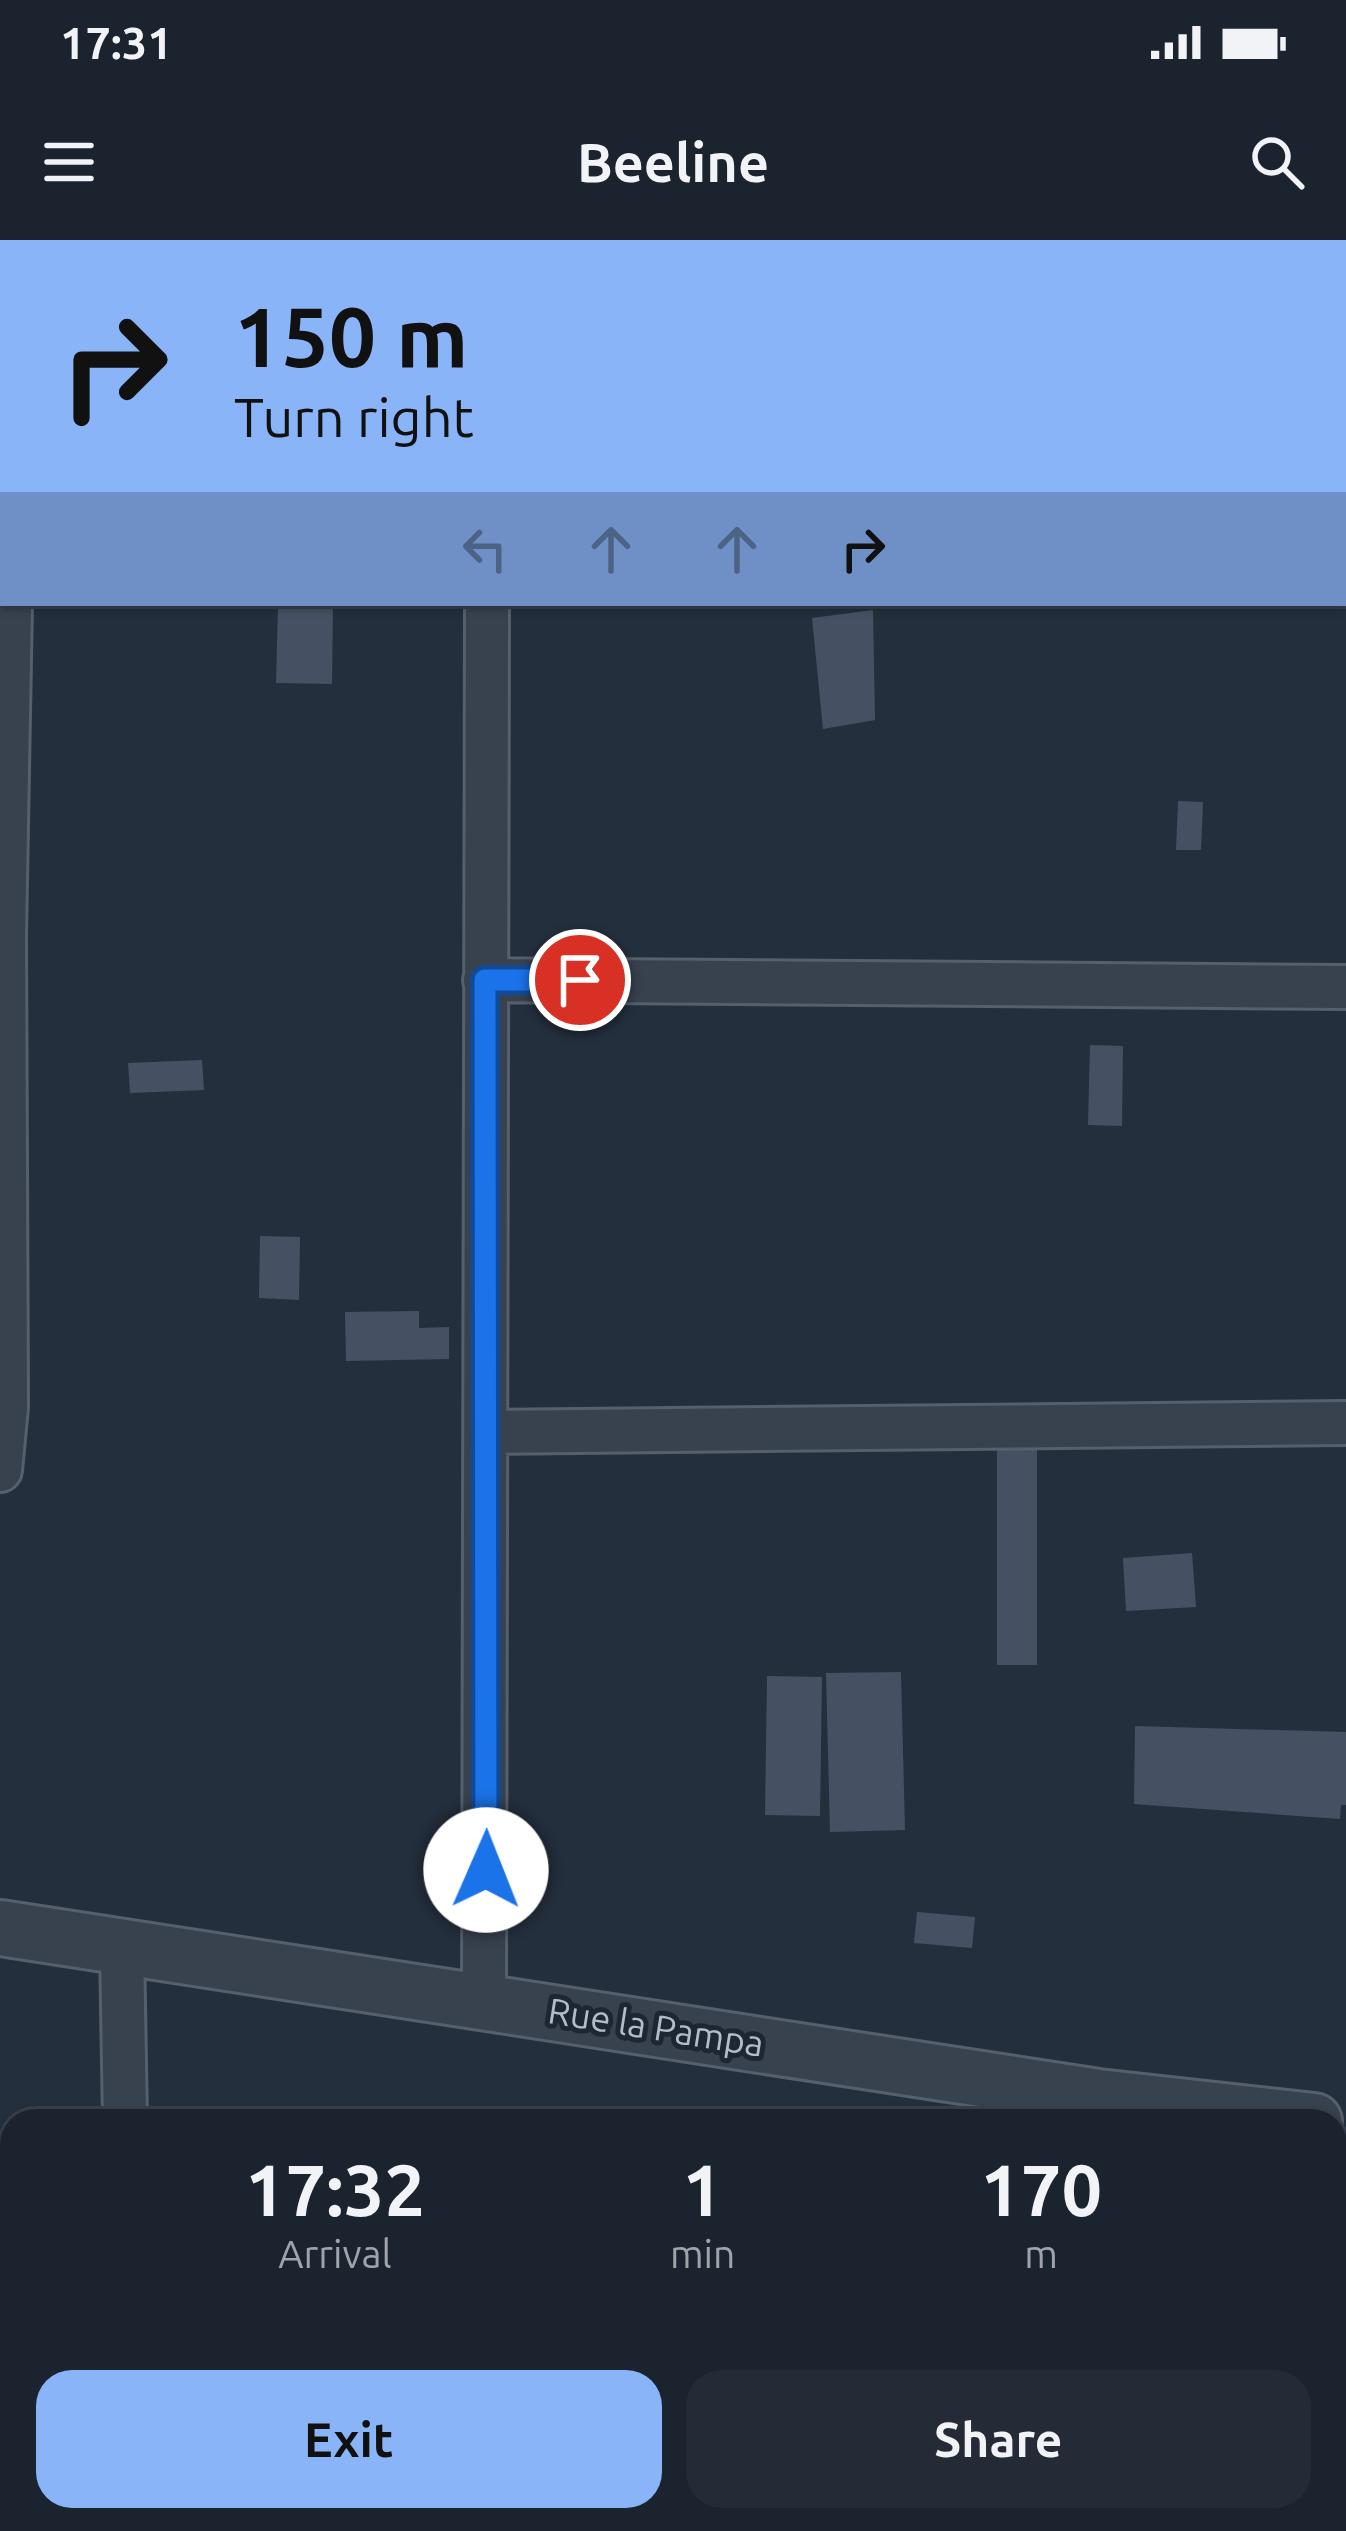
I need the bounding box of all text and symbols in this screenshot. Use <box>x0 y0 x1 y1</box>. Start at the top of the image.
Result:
text: 17:31 <box>60 17 173 68</box>
icon: menu <box>36 129 102 195</box>
icon: search <box>1244 129 1310 195</box>
text: Beeline <box>577 132 769 192</box>
icon: right <box>36 288 192 444</box>
text: 150 m <box>234 289 468 383</box>
text: Turn right <box>234 387 474 447</box>
icon: left <box>452 516 518 582</box>
icon: ahead <box>578 516 644 582</box>
icon: ahead <box>704 516 770 582</box>
icon: right <box>830 516 896 582</box>
pin <box>529 929 631 1031</box>
icon: arrive <box>547 947 613 1013</box>
position arrow <box>423 1807 549 1933</box>
street label: Rue la Pampa <box>545 1989 767 2064</box>
text: 17:32 <box>245 2149 425 2230</box>
text: 1 <box>682 2149 723 2230</box>
text: 170 <box>980 2149 1102 2230</box>
text: Arrival <box>278 2232 392 2275</box>
text: min <box>670 2232 735 2275</box>
text: m <box>1024 2232 1058 2275</box>
button: Exit <box>36 2370 662 2508</box>
button: Share <box>686 2370 1311 2508</box>

